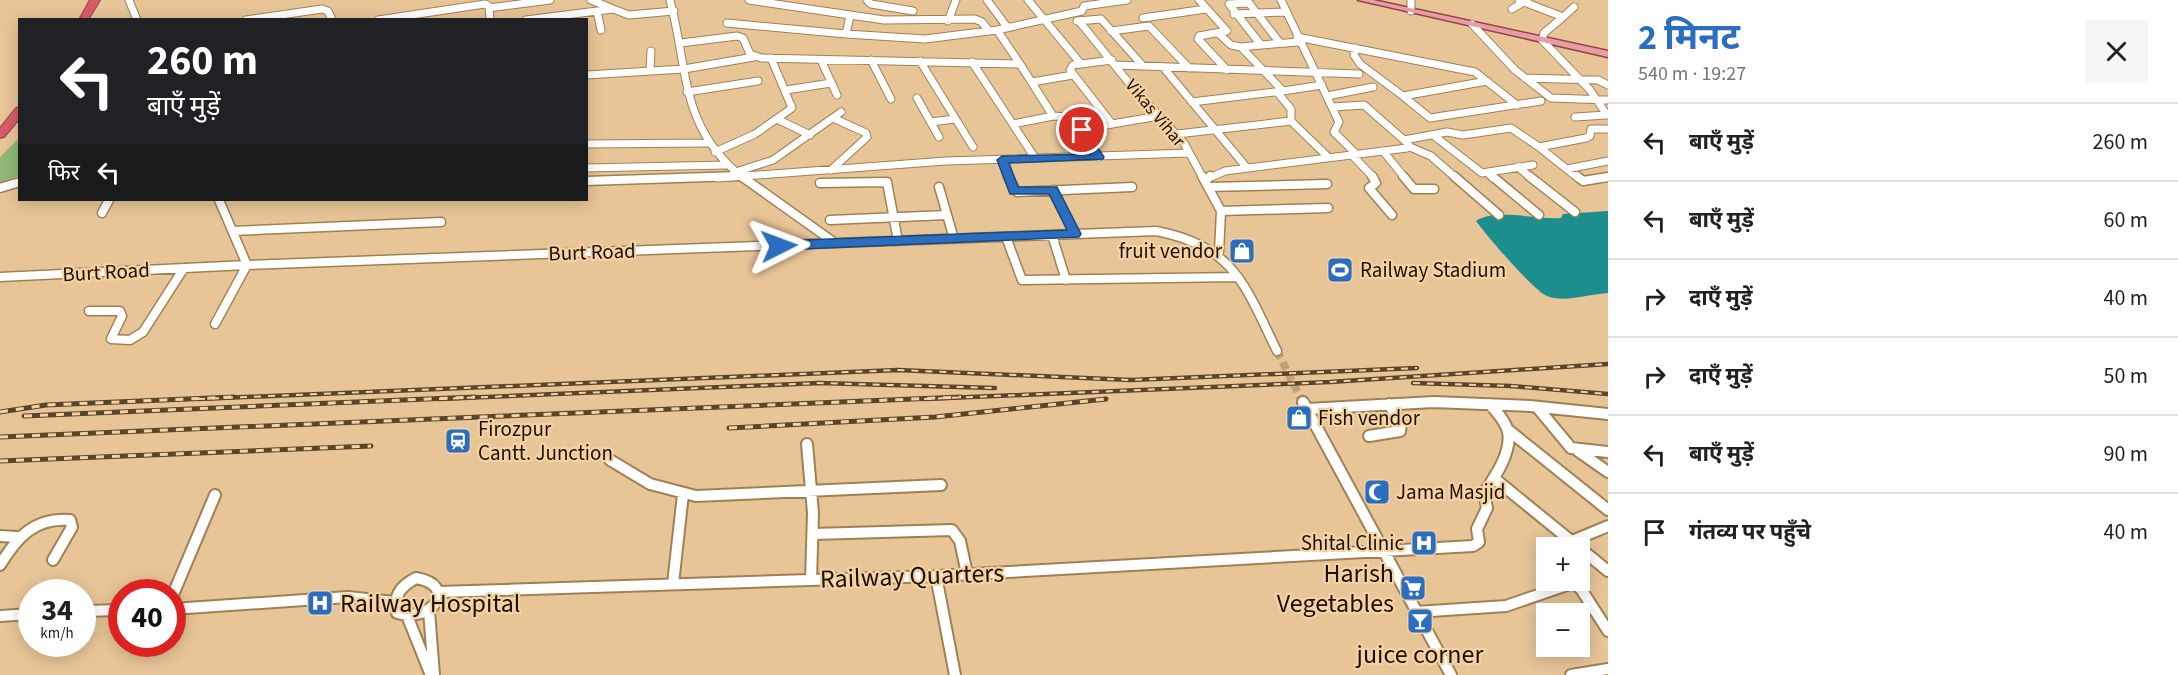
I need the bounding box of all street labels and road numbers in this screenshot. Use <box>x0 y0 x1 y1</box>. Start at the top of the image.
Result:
street label: Vikas Vihar <box>1119 74 1191 153</box>
street label: Burt Road <box>548 235 636 269</box>
street label: Burt Road <box>62 255 150 289</box>
street label: Railway Quarters <box>819 554 1005 598</box>

